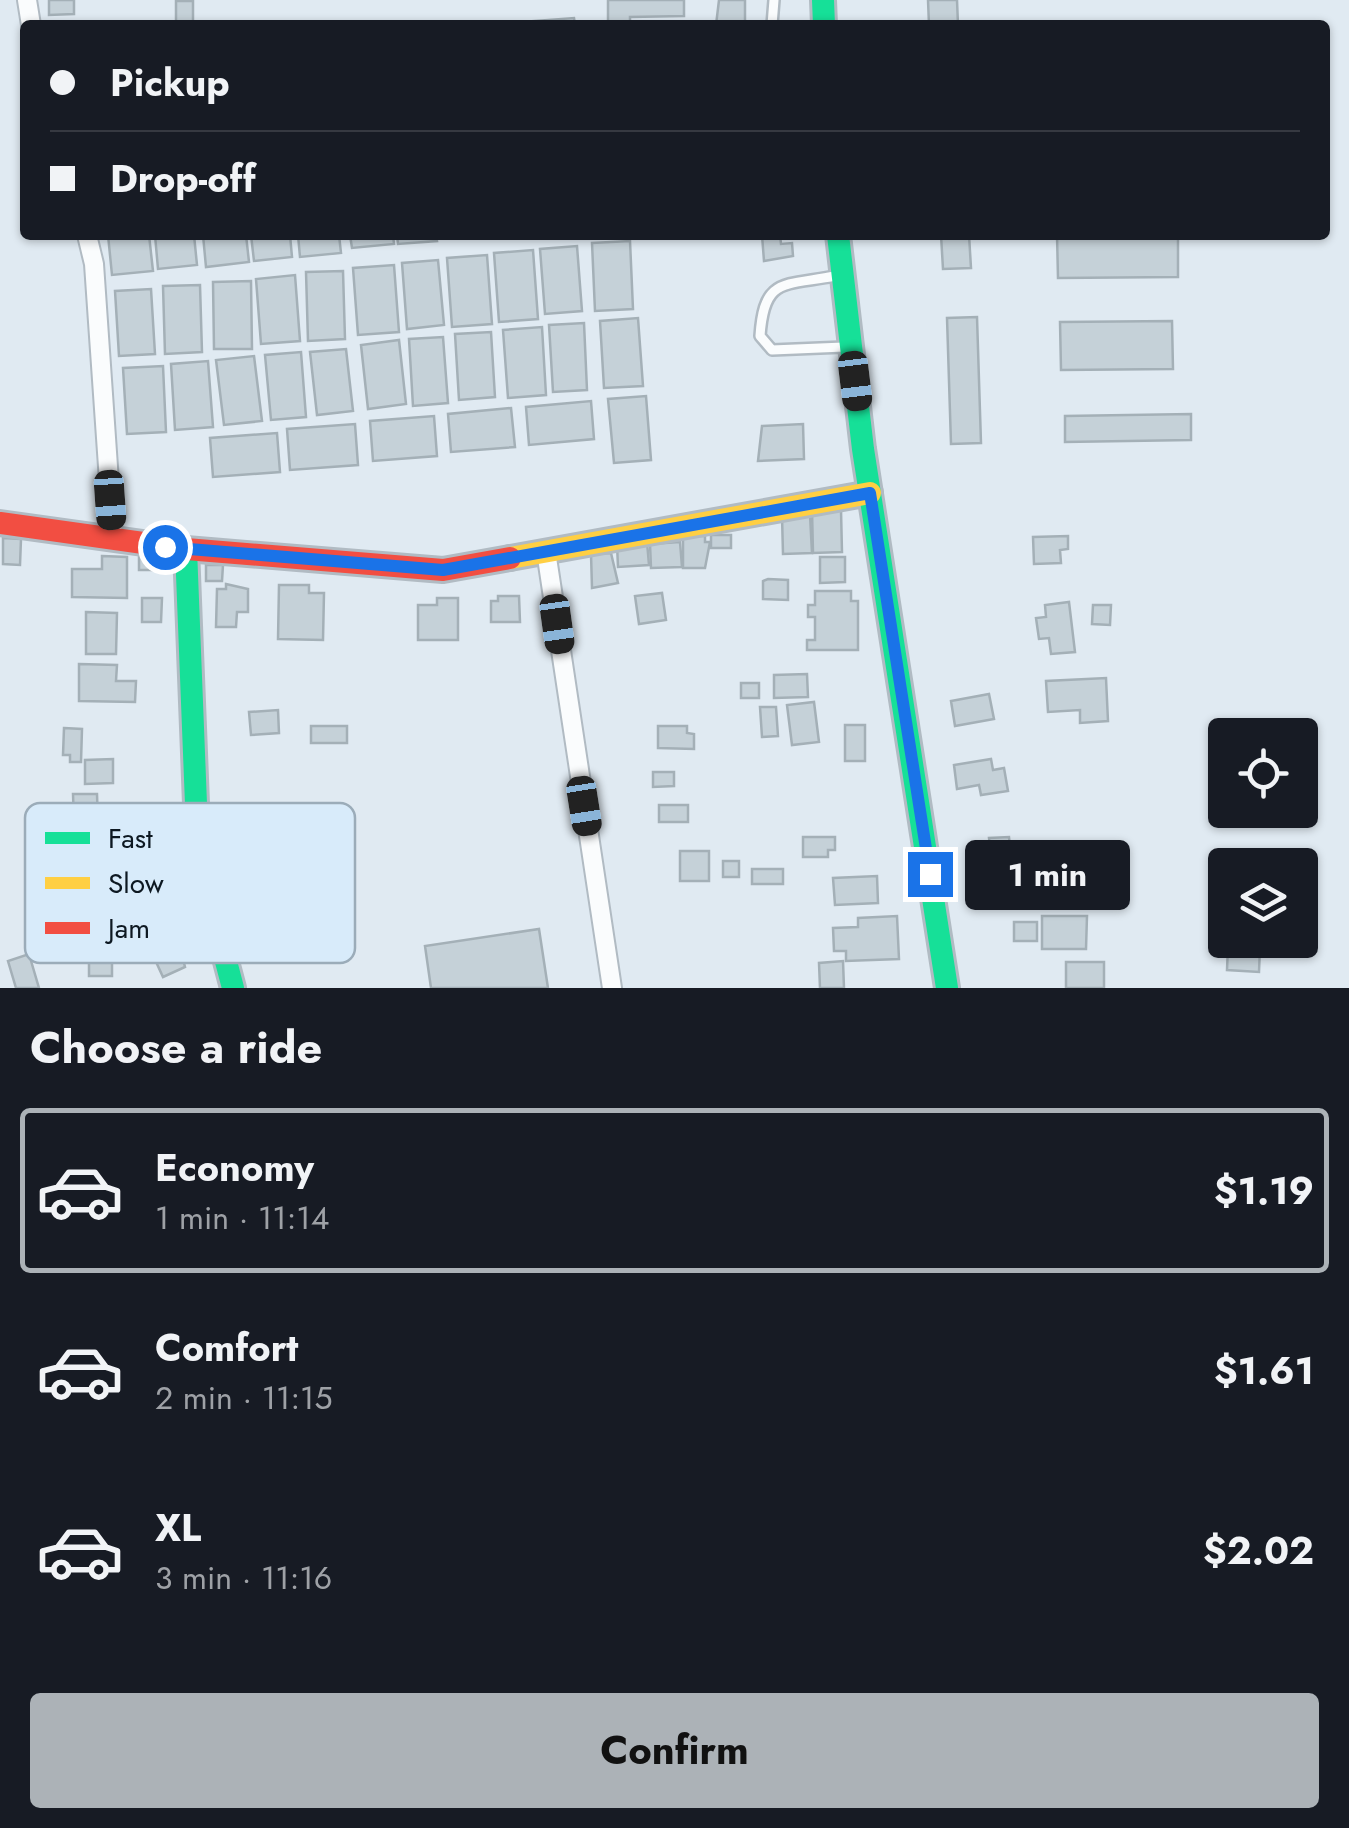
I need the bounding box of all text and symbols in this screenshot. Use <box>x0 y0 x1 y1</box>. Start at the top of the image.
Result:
text: Pickup <box>110 55 230 110</box>
text: Drop-off <box>110 151 256 206</box>
car <box>836 349 874 413</box>
car <box>93 469 127 531</box>
route start <box>143 525 188 570</box>
car <box>538 592 576 656</box>
map controls <box>1208 718 1318 958</box>
button: locate <box>1208 718 1318 828</box>
car <box>564 774 604 838</box>
legend <box>25 803 355 963</box>
text: Fast <box>108 818 153 859</box>
callout: 1 min <box>965 839 1130 909</box>
button: layers <box>1208 848 1318 958</box>
route end <box>908 852 953 897</box>
text: 1 min <box>1008 852 1087 898</box>
text: Slow <box>108 863 164 904</box>
text: Jam <box>104 908 150 949</box>
text: Choose a ride <box>30 1015 322 1080</box>
text: Economy <box>155 1140 314 1195</box>
icon: car <box>35 1146 125 1236</box>
text: $1.19 <box>1214 1163 1314 1218</box>
text: 1 min · 11:14 <box>155 1195 329 1241</box>
text: Comfort <box>155 1320 298 1375</box>
icon: car <box>35 1326 125 1416</box>
text: $1.61 <box>1214 1343 1314 1398</box>
text: 2 min · 11:15 <box>155 1375 333 1421</box>
text: XL <box>155 1500 201 1555</box>
icon: car <box>35 1506 125 1596</box>
text: $2.02 <box>1203 1523 1314 1578</box>
text: 3 min · 11:16 <box>155 1555 332 1601</box>
button: Confirm <box>30 1693 1319 1808</box>

